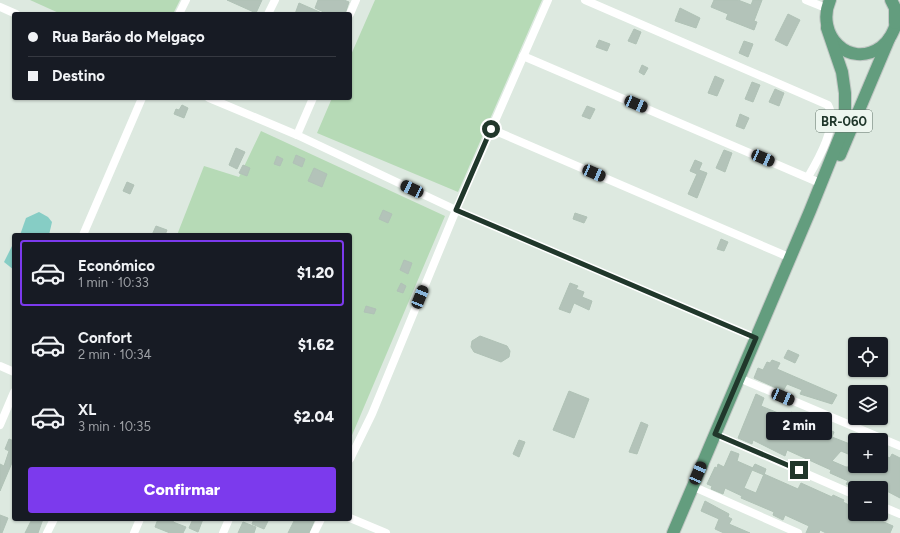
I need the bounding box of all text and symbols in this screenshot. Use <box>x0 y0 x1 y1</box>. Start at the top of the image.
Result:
text: Rua Barão do Melgaço <box>52 28 205 46</box>
text: Destino <box>52 67 105 85</box>
car <box>623 94 649 114</box>
road number: BR-060 <box>816 110 872 132</box>
route start <box>482 120 500 138</box>
car <box>750 148 776 168</box>
car <box>581 163 607 183</box>
car <box>399 178 425 200</box>
icon: car <box>30 255 66 291</box>
text: Económico <box>78 257 155 275</box>
text: $1.20 <box>297 264 334 282</box>
text: 1 min · 10:33 <box>78 275 149 290</box>
car <box>410 284 430 310</box>
icon: car <box>30 327 66 363</box>
text: Confort <box>78 329 132 347</box>
text: $1.62 <box>298 336 334 354</box>
map controls <box>848 337 888 521</box>
button: locate <box>848 337 888 377</box>
text: 2 min · 10:34 <box>78 347 152 362</box>
button: layers <box>848 385 888 425</box>
car <box>770 387 796 407</box>
icon: car <box>30 399 66 435</box>
text: XL <box>78 401 96 419</box>
text: $2.04 <box>294 408 334 426</box>
callout: 2 min <box>766 412 832 440</box>
text: 2 min <box>782 418 816 433</box>
text: 3 min · 10:35 <box>78 419 151 434</box>
button: + <box>848 433 888 473</box>
car <box>688 460 708 486</box>
route end <box>790 461 808 479</box>
button: Confirmar <box>28 467 336 513</box>
button: − <box>848 481 888 521</box>

